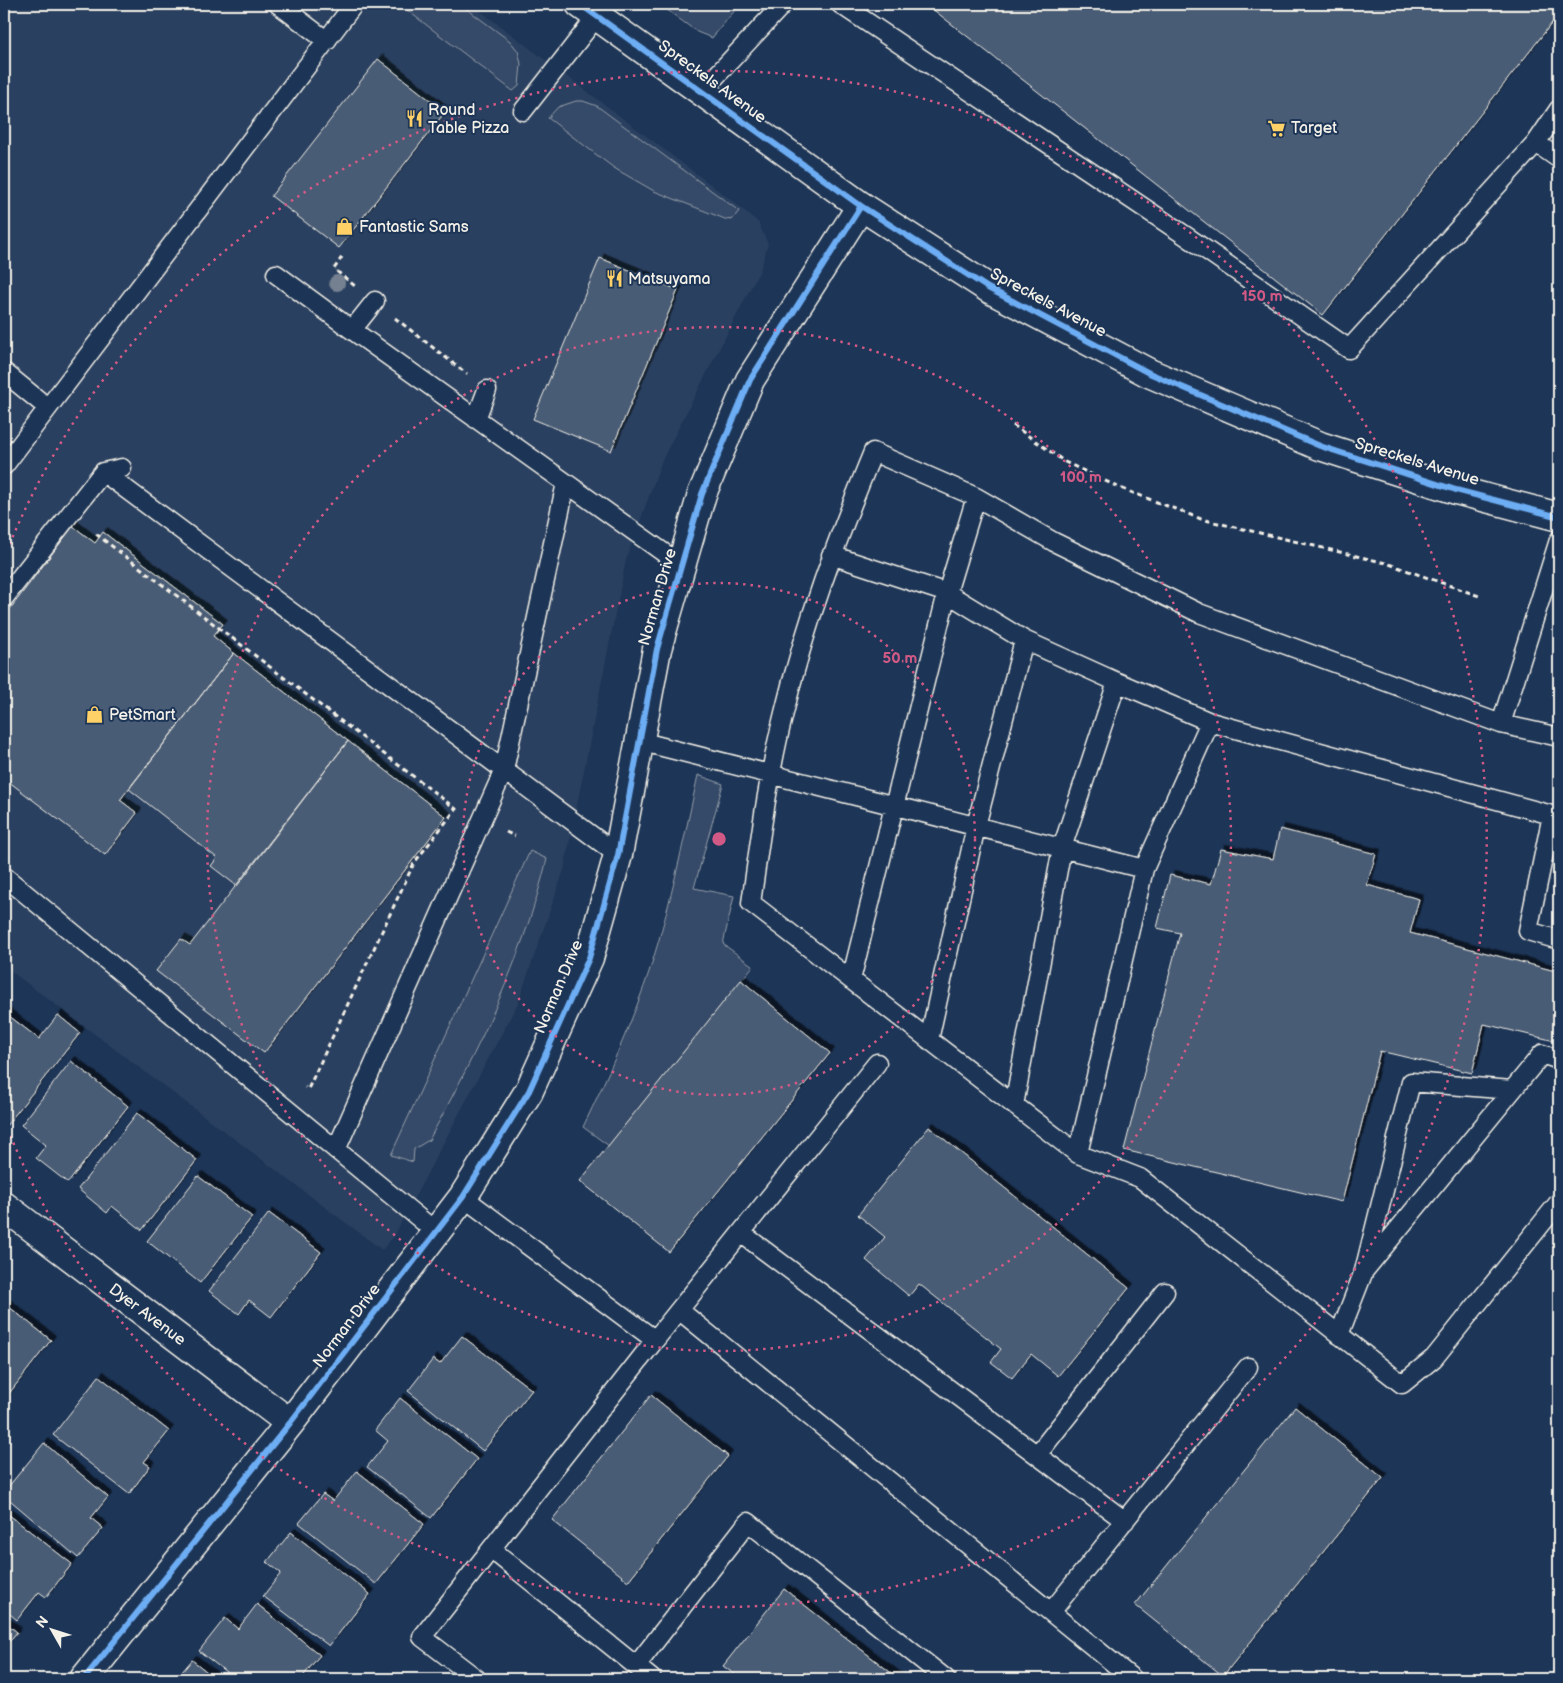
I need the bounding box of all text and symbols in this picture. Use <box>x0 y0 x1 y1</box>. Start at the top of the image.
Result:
street label: Spreckels Avenue <box>654 36 770 128</box>
place label: Round Table Pizza <box>428 101 509 138</box>
restaurant icon: Round Table Pizza <box>404 109 424 129</box>
supermarket icon: Target <box>1267 118 1287 138</box>
place label: Target <box>1291 119 1337 138</box>
shop icon: Fantastic Sams <box>335 217 355 237</box>
place label: Fantastic Sams <box>359 218 469 237</box>
street label: Spreckels Avenue <box>987 264 1110 342</box>
restaurant icon: Matsuyama <box>604 269 624 289</box>
place label: Matsuyama <box>628 270 711 289</box>
text: 150 m <box>1241 287 1283 306</box>
street label: Spreckels Avenue <box>1353 434 1482 490</box>
text: 100 m <box>1060 468 1102 487</box>
street label: Norman Drive <box>635 546 681 648</box>
text: 50 m <box>883 649 918 668</box>
shop icon: PetSmart <box>85 705 105 725</box>
place label: PetSmart <box>109 706 176 725</box>
centre of rings <box>710 830 728 848</box>
street label: Norman Drive <box>531 937 588 1037</box>
street label: Dyer Avenue <box>105 1280 190 1350</box>
street label: Norman Drive <box>309 1280 385 1372</box>
north arrow <box>28 1606 78 1656</box>
text: N <box>32 1613 52 1632</box>

